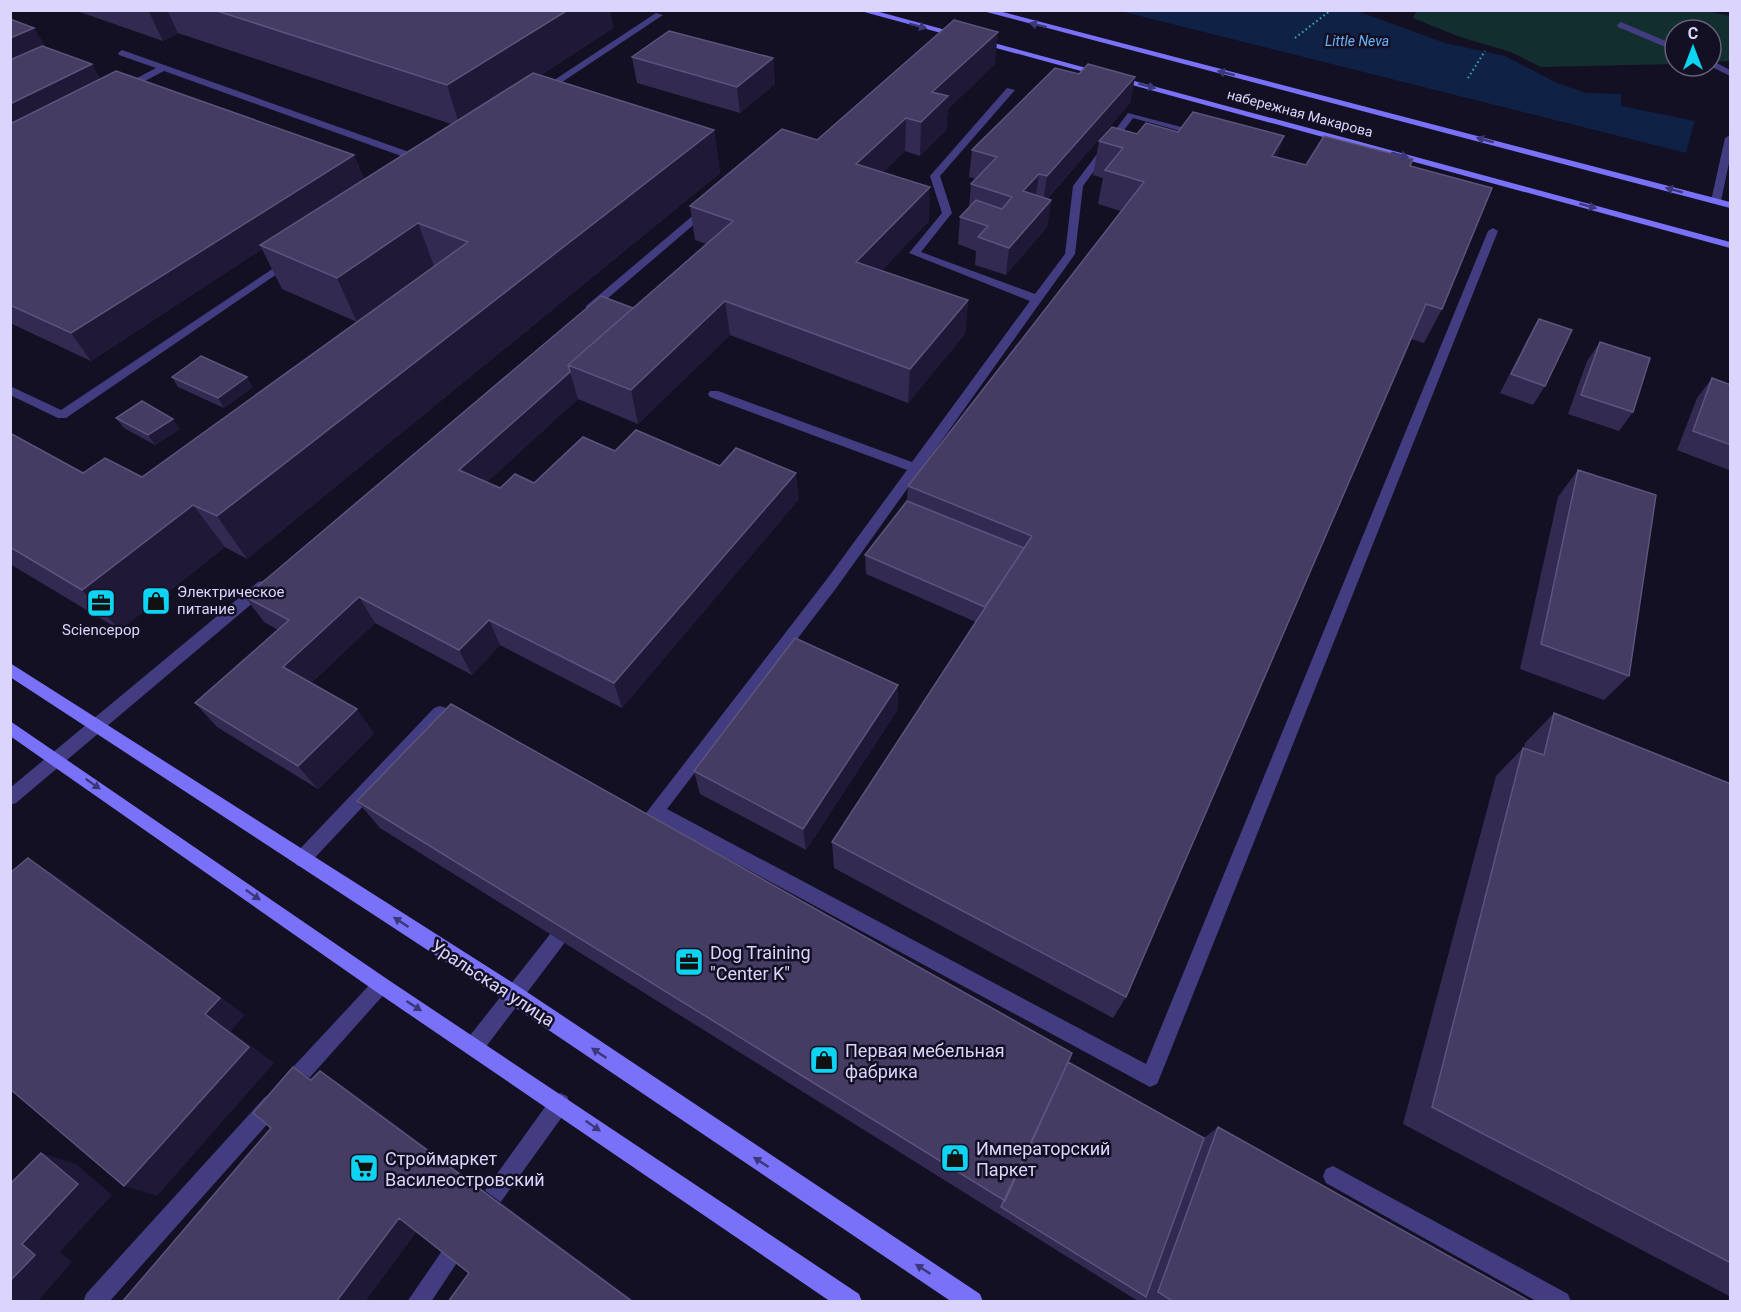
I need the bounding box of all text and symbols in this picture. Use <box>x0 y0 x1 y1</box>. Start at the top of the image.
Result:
north arrow <box>1663 18 1723 78</box>
one-way arrow <box>1028 19 1047 29</box>
one-way arrow <box>908 21 927 31</box>
text: С <box>1688 24 1698 43</box>
water label: Little Neva <box>1325 33 1389 49</box>
one-way arrow <box>1217 67 1236 77</box>
one-way arrow <box>1138 82 1156 92</box>
street label: набережная Макарова <box>1225 86 1375 140</box>
one-way arrow <box>1476 135 1495 145</box>
one-way arrow <box>1391 150 1409 160</box>
one-way arrow <box>1665 185 1683 194</box>
one-way arrow <box>1579 202 1597 211</box>
place label: Электрическое питание <box>177 583 284 618</box>
shop icon: Электрическое питание <box>140 585 172 617</box>
office icon: Sciencepop <box>85 587 117 619</box>
place label: Sciencepop <box>62 621 140 639</box>
one-way arrow <box>85 778 101 789</box>
one-way arrow <box>245 889 261 900</box>
one-way arrow <box>393 917 409 928</box>
street label: Уральская улица <box>427 935 559 1031</box>
place label: Dog Training "Center K" <box>710 942 811 984</box>
office icon: Dog Training "Center K" <box>673 946 705 978</box>
one-way arrow <box>406 1000 422 1011</box>
place label: Первая мебельная фабрика <box>845 1040 1005 1082</box>
shop icon: Первая мебельная фабрика <box>808 1044 840 1076</box>
one-way arrow <box>591 1047 607 1059</box>
one-way arrow <box>585 1120 601 1131</box>
place label: Императорский Паркет <box>976 1138 1110 1180</box>
shop icon: Императорский Паркет <box>939 1142 971 1174</box>
place label: Строймаркет Василеостровский <box>385 1148 545 1190</box>
supermarket icon: Строймаркет Василеостровский <box>348 1152 380 1184</box>
one-way arrow <box>752 1156 769 1167</box>
one-way arrow <box>915 1264 931 1275</box>

